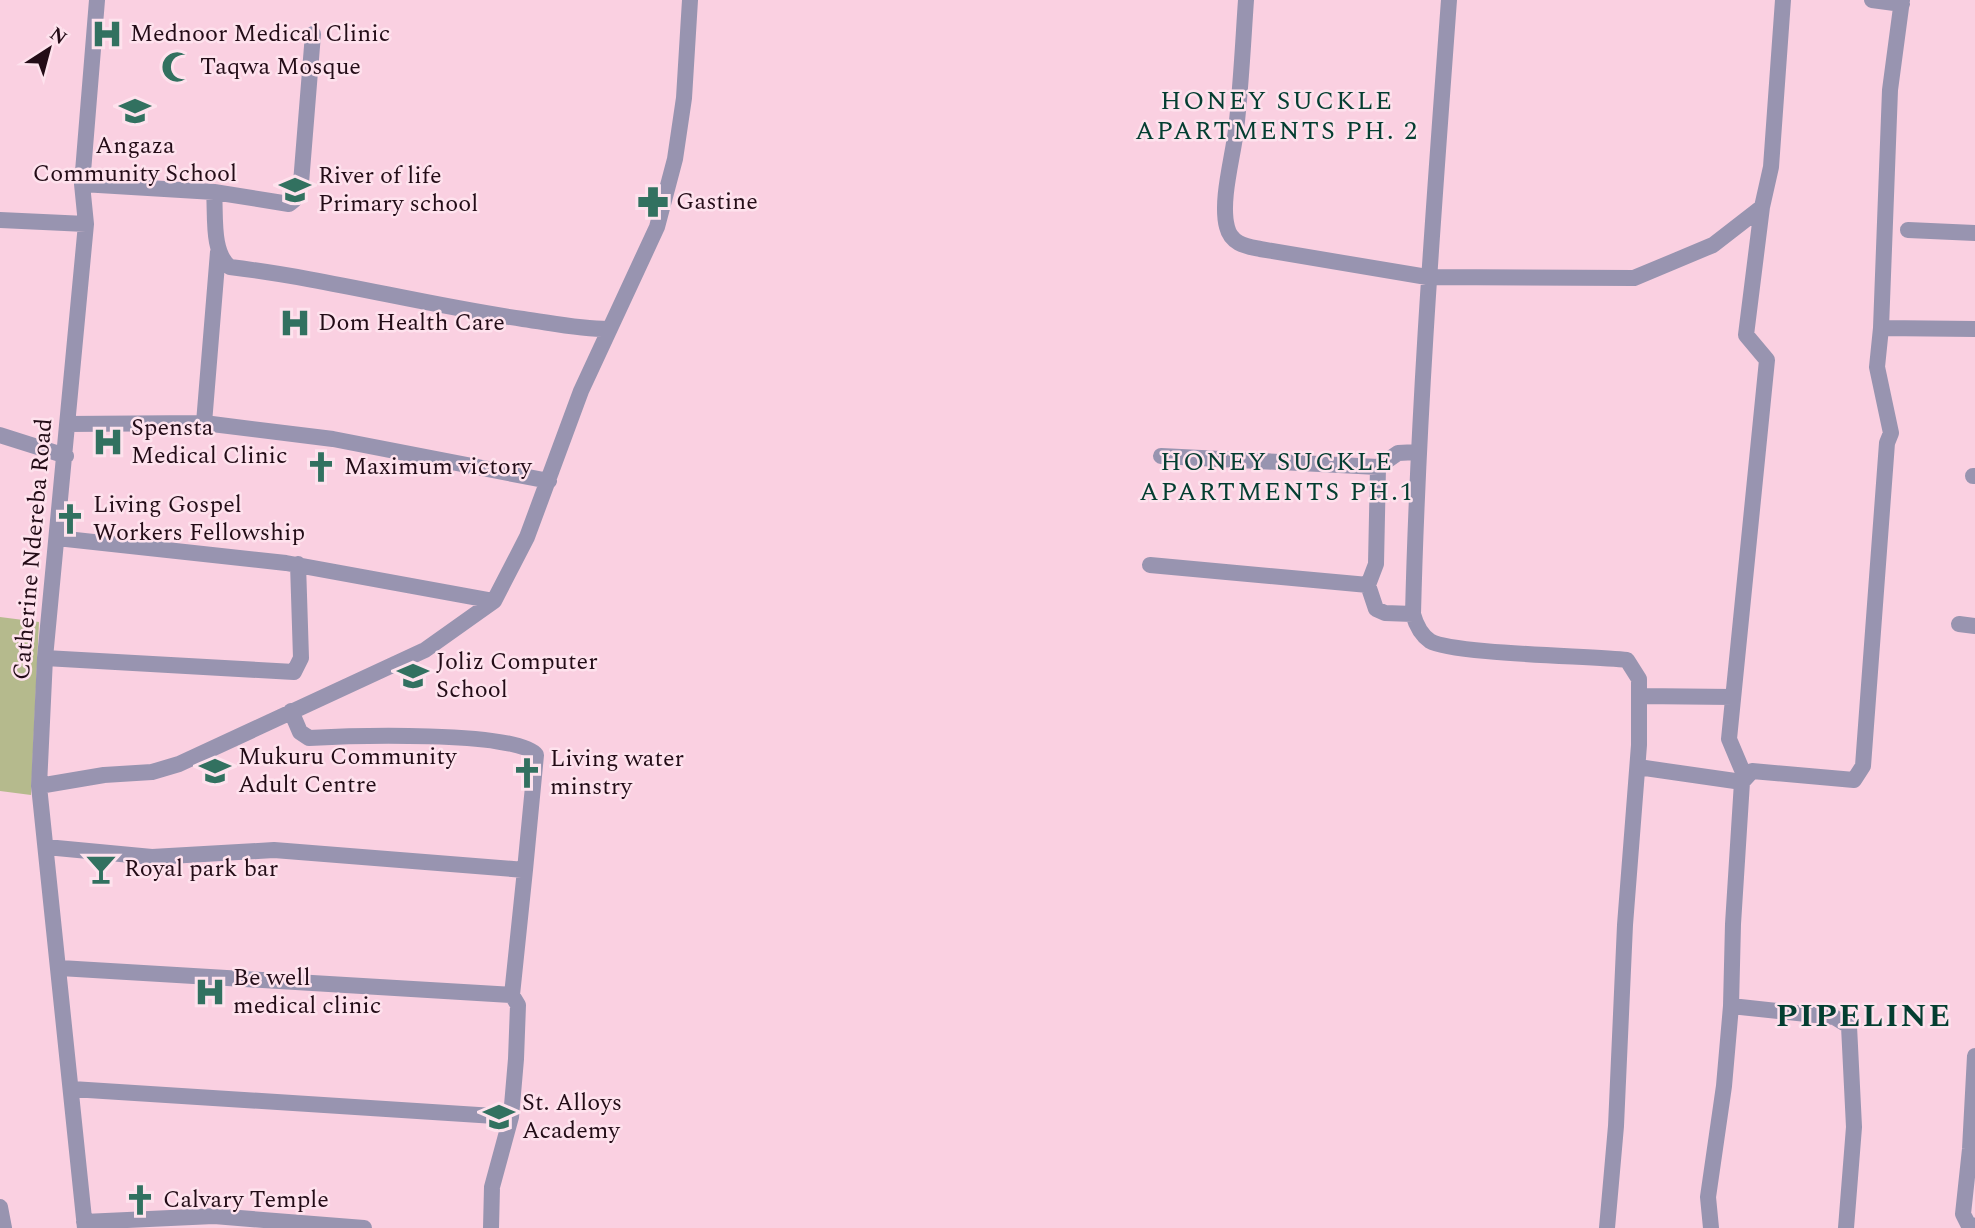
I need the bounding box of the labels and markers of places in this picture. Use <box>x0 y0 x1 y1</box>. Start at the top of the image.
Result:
place label: Mednoor Medical Clinic <box>130 16 390 52</box>
hospital icon: Mednoor Medical Clinic <box>90 17 124 51</box>
place label: Taqwa Mosque <box>200 49 361 85</box>
mosque icon: Taqwa Mosque <box>160 50 194 84</box>
school or university icon: Angaza Community School <box>118 94 152 128</box>
place label: Angaza Community School <box>33 128 237 192</box>
place label: River of life Primary school <box>318 158 478 222</box>
school or university icon: River of life Primary school <box>278 173 312 207</box>
place label: Gastine <box>676 184 758 220</box>
pharmacy icon: Gastine <box>636 185 670 219</box>
place label: Dom Health Care <box>318 305 505 341</box>
hospital icon: Dom Health Care <box>278 306 312 340</box>
place label: Spensta Medical Clinic <box>131 410 288 474</box>
hospital icon: Spensta Medical Clinic <box>91 425 125 459</box>
place label: Maximum victory <box>344 449 533 485</box>
church icon: Maximum victory <box>304 450 338 484</box>
place label: Living Gospel Workers Fellowship <box>93 487 305 551</box>
church icon: Living Gospel Workers Fellowship <box>53 502 87 536</box>
place label: Joliz Computer School <box>436 644 598 708</box>
school or university icon: Joliz Computer School <box>396 659 430 693</box>
place label: Mukuru Community Adult Centre <box>238 739 458 803</box>
place label: Living water minstry <box>550 741 684 805</box>
school or university icon: Mukuru Community Adult Centre <box>198 754 232 788</box>
church icon: Living water minstry <box>510 756 544 790</box>
place label: Royal park bar <box>124 851 278 887</box>
bar icon: Royal park bar <box>84 852 118 886</box>
place label: Be well medical clinic <box>233 960 381 1024</box>
hospital icon: Be well medical clinic <box>193 975 227 1009</box>
place label: St. Alloys Academy <box>522 1085 622 1149</box>
school or university icon: St. Alloys Academy <box>482 1100 516 1134</box>
place label: Calvary Temple <box>163 1182 329 1218</box>
church icon: Calvary Temple <box>123 1183 157 1217</box>

